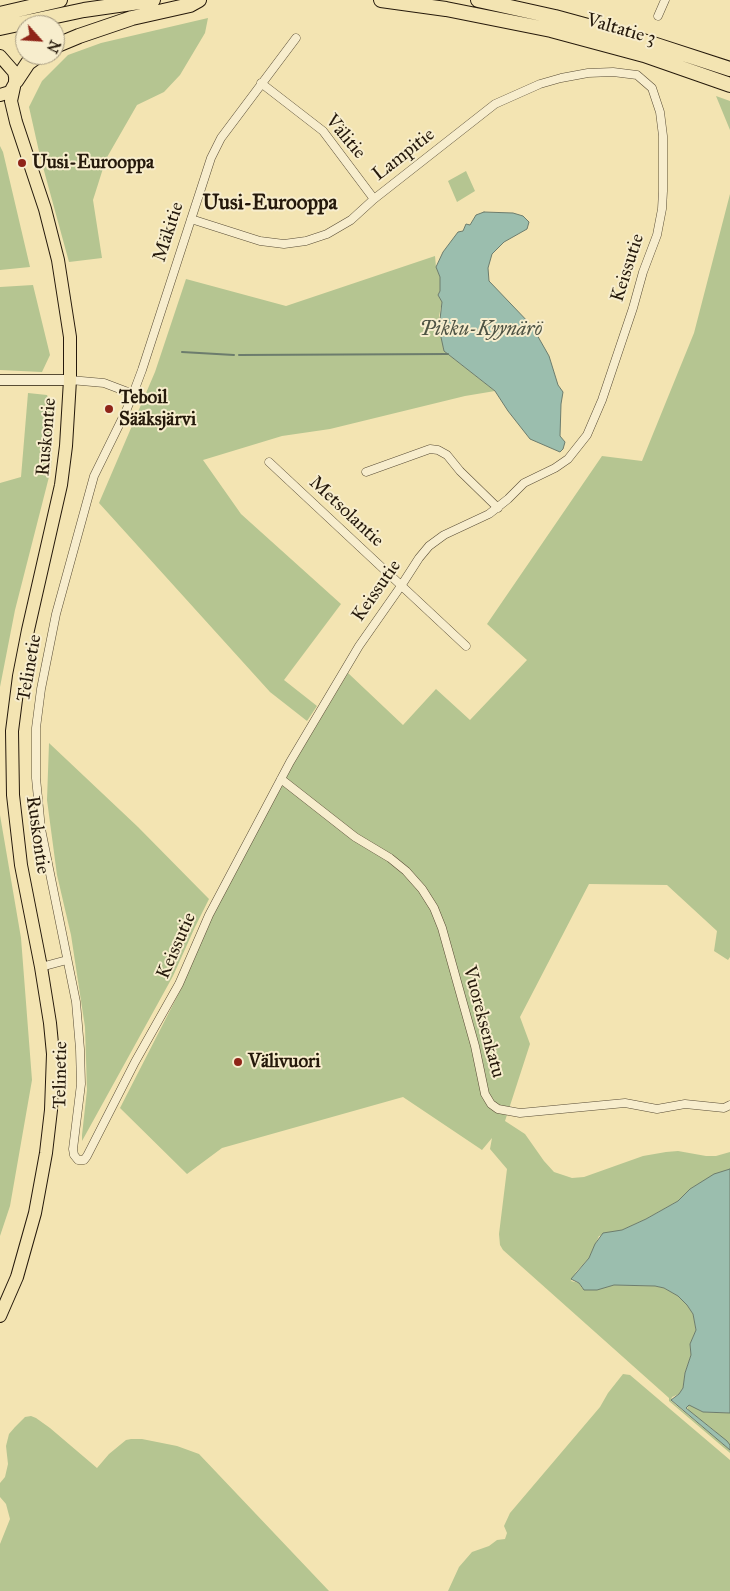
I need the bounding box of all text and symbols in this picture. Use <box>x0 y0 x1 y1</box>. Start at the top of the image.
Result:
street label: Valtatie 3 <box>584 9 658 51</box>
north arrow <box>15 15 65 65</box>
text: N <box>43 37 63 55</box>
street label: Välitie <box>320 110 370 164</box>
street label: Lampitie <box>368 124 440 186</box>
place label: Uusi-Eurooppa <box>32 152 154 174</box>
marker: Uusi-Eurooppa <box>16 157 28 169</box>
district label: Uusi-Eurooppa <box>203 191 337 217</box>
street label: Mäkitie <box>149 199 189 265</box>
street label: Keissutie <box>606 231 650 305</box>
water label: Pikku-Kyynärö <box>420 318 542 342</box>
place label: Teboil Sääksjärvi <box>119 387 196 431</box>
street label: Ruskontie <box>32 397 62 477</box>
marker: Teboil Sääksjärvi <box>103 403 115 415</box>
street label: Metsolantie <box>304 472 388 552</box>
street label: Keissutie <box>348 556 406 626</box>
street label: Telinetie <box>13 633 47 703</box>
street label: Ruskontie <box>20 795 54 875</box>
street label: Keissutie <box>152 909 202 983</box>
street label: Vuoreksenkatu <box>457 964 509 1080</box>
street label: Telinetie <box>49 1041 73 1109</box>
place label: Välivuori <box>248 1051 320 1073</box>
marker: Välivuori <box>232 1056 244 1068</box>

